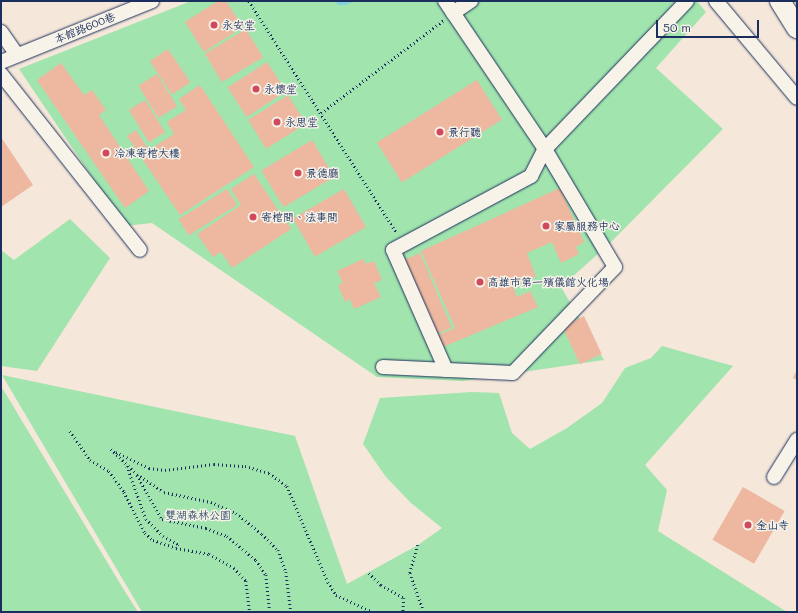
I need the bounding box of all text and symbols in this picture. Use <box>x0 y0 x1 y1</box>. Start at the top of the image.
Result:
street label: 本館路600巷 <box>53 10 117 46</box>
scale bar <box>658 12 761 38</box>
place label: 永安堂 <box>222 18 255 32</box>
text: 50 m <box>663 19 691 35</box>
marker: 永安堂 <box>209 20 219 30</box>
place label: 永懷堂 <box>264 82 297 96</box>
marker: 永懷堂 <box>251 84 261 94</box>
place label: 永思堂 <box>285 115 318 129</box>
marker: 永思堂 <box>272 117 282 127</box>
place label: 景行聽 <box>448 125 481 139</box>
marker: 景行聽 <box>435 127 445 137</box>
place label: 冷凍寄棺大樓 <box>114 146 180 160</box>
marker: 冷凍寄棺大樓 <box>101 148 111 158</box>
place label: 景德廳 <box>306 166 339 180</box>
marker: 景德廳 <box>293 168 303 178</box>
place label: 寄棺間、法事間 <box>261 210 338 224</box>
marker: 寄棺間、法事間 <box>248 212 258 222</box>
place label: 家屬服務中心 <box>554 219 620 233</box>
marker: 家屬服務中心 <box>541 221 551 231</box>
place label: 高雄市第一殯儀館火化場 <box>488 275 609 289</box>
marker: 高雄市第一殯儀館火化場 <box>475 277 485 287</box>
park label: 雙湖森林公園 <box>165 508 231 522</box>
place label: 金山寺 <box>756 518 789 532</box>
marker: 金山寺 <box>743 520 753 530</box>

